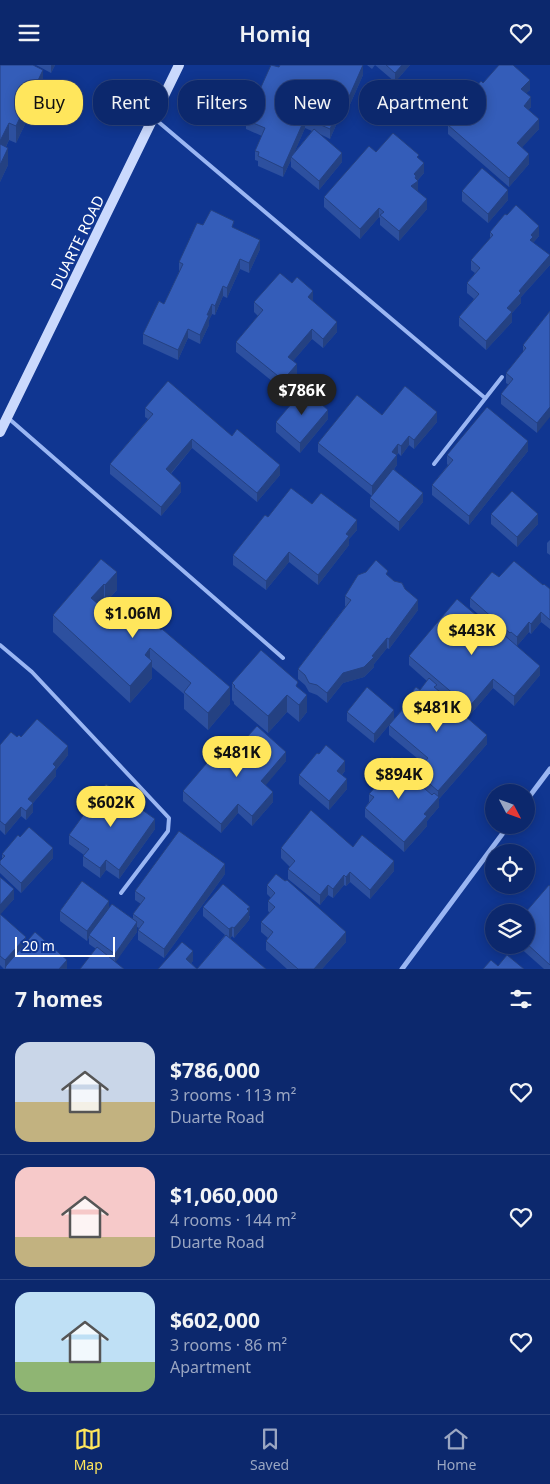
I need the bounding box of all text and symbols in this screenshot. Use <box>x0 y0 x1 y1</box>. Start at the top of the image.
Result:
text: Homiq <box>239 18 311 48</box>
icon: menu <box>15 19 43 47</box>
icon: heart <box>507 19 535 47</box>
chip: Buy <box>15 80 83 125</box>
chip: Rent <box>93 80 168 125</box>
chip: Filters <box>178 80 265 125</box>
chip: New <box>275 80 349 125</box>
chip: Apartment <box>359 80 486 125</box>
street label: DUARTE ROAD <box>46 191 108 292</box>
pin: $786K <box>267 373 337 416</box>
text: $786K <box>278 379 326 401</box>
pin: $1.06M <box>92 597 174 639</box>
text: $1.06M <box>105 602 161 624</box>
pin: $443K <box>437 613 507 656</box>
text: $443K <box>448 619 496 641</box>
pin: $481K <box>402 691 472 733</box>
text: $481K <box>413 696 461 718</box>
pin: $481K <box>202 735 272 778</box>
text: $481K <box>213 741 261 763</box>
pin: $894K <box>364 757 434 800</box>
text: $894K <box>375 763 423 785</box>
north arrow <box>485 784 535 834</box>
map controls <box>485 784 535 954</box>
pin: $602K <box>76 785 146 828</box>
text: $602K <box>87 791 135 813</box>
button: locate <box>485 844 535 894</box>
button: layers <box>485 904 535 954</box>
scale bar <box>15 934 115 957</box>
text: 20 m <box>22 936 55 955</box>
text: 7 homes <box>15 985 103 1013</box>
icon: filters <box>507 985 535 1013</box>
text: $786,000 <box>170 1056 260 1084</box>
icon: home <box>55 1062 115 1122</box>
icon: heart <box>507 1078 535 1106</box>
text: 3 rooms · 113 m² <box>170 1084 296 1106</box>
text: Duarte Road <box>170 1106 265 1128</box>
text: $1,060,000 <box>170 1181 278 1209</box>
icon: home <box>55 1187 115 1247</box>
icon: heart <box>507 1203 535 1231</box>
text: 4 rooms · 144 m² <box>170 1209 296 1231</box>
text: Duarte Road <box>170 1231 265 1253</box>
text: $602,000 <box>170 1306 260 1334</box>
icon: home <box>55 1312 115 1372</box>
icon: heart <box>507 1328 535 1356</box>
text: 3 rooms · 86 m² <box>170 1334 287 1356</box>
text: Apartment <box>170 1356 251 1378</box>
tab: Map <box>74 1425 103 1474</box>
tab: Saved <box>250 1425 289 1474</box>
tab: Home <box>437 1425 476 1474</box>

